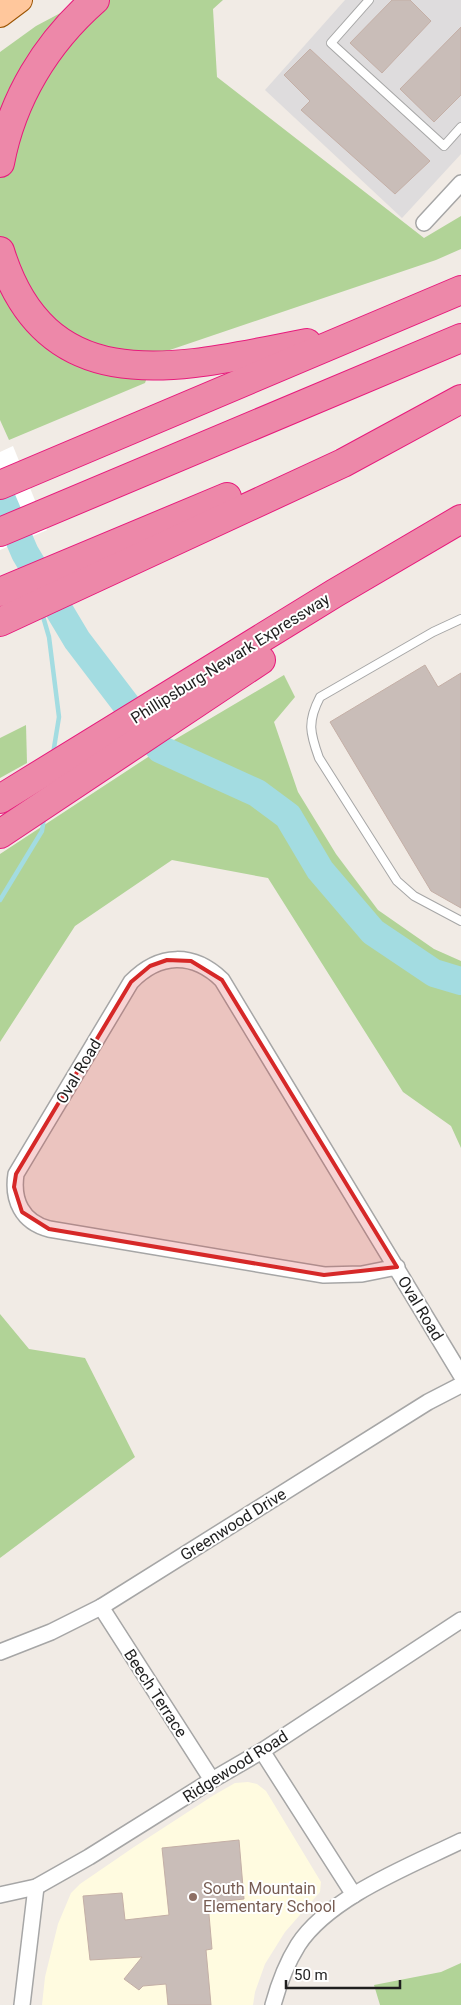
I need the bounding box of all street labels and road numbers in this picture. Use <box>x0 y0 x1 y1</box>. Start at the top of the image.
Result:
street label: Phillipsburg-Newark Expressway <box>127 589 334 728</box>
street label: Oval Road <box>52 1036 105 1107</box>
street label: Oval Road <box>394 1273 447 1344</box>
street label: Greenwood Drive <box>177 1484 290 1565</box>
street label: Beech Terrace <box>120 1646 191 1741</box>
street label: Ridgewood Road <box>179 1727 291 1806</box>

